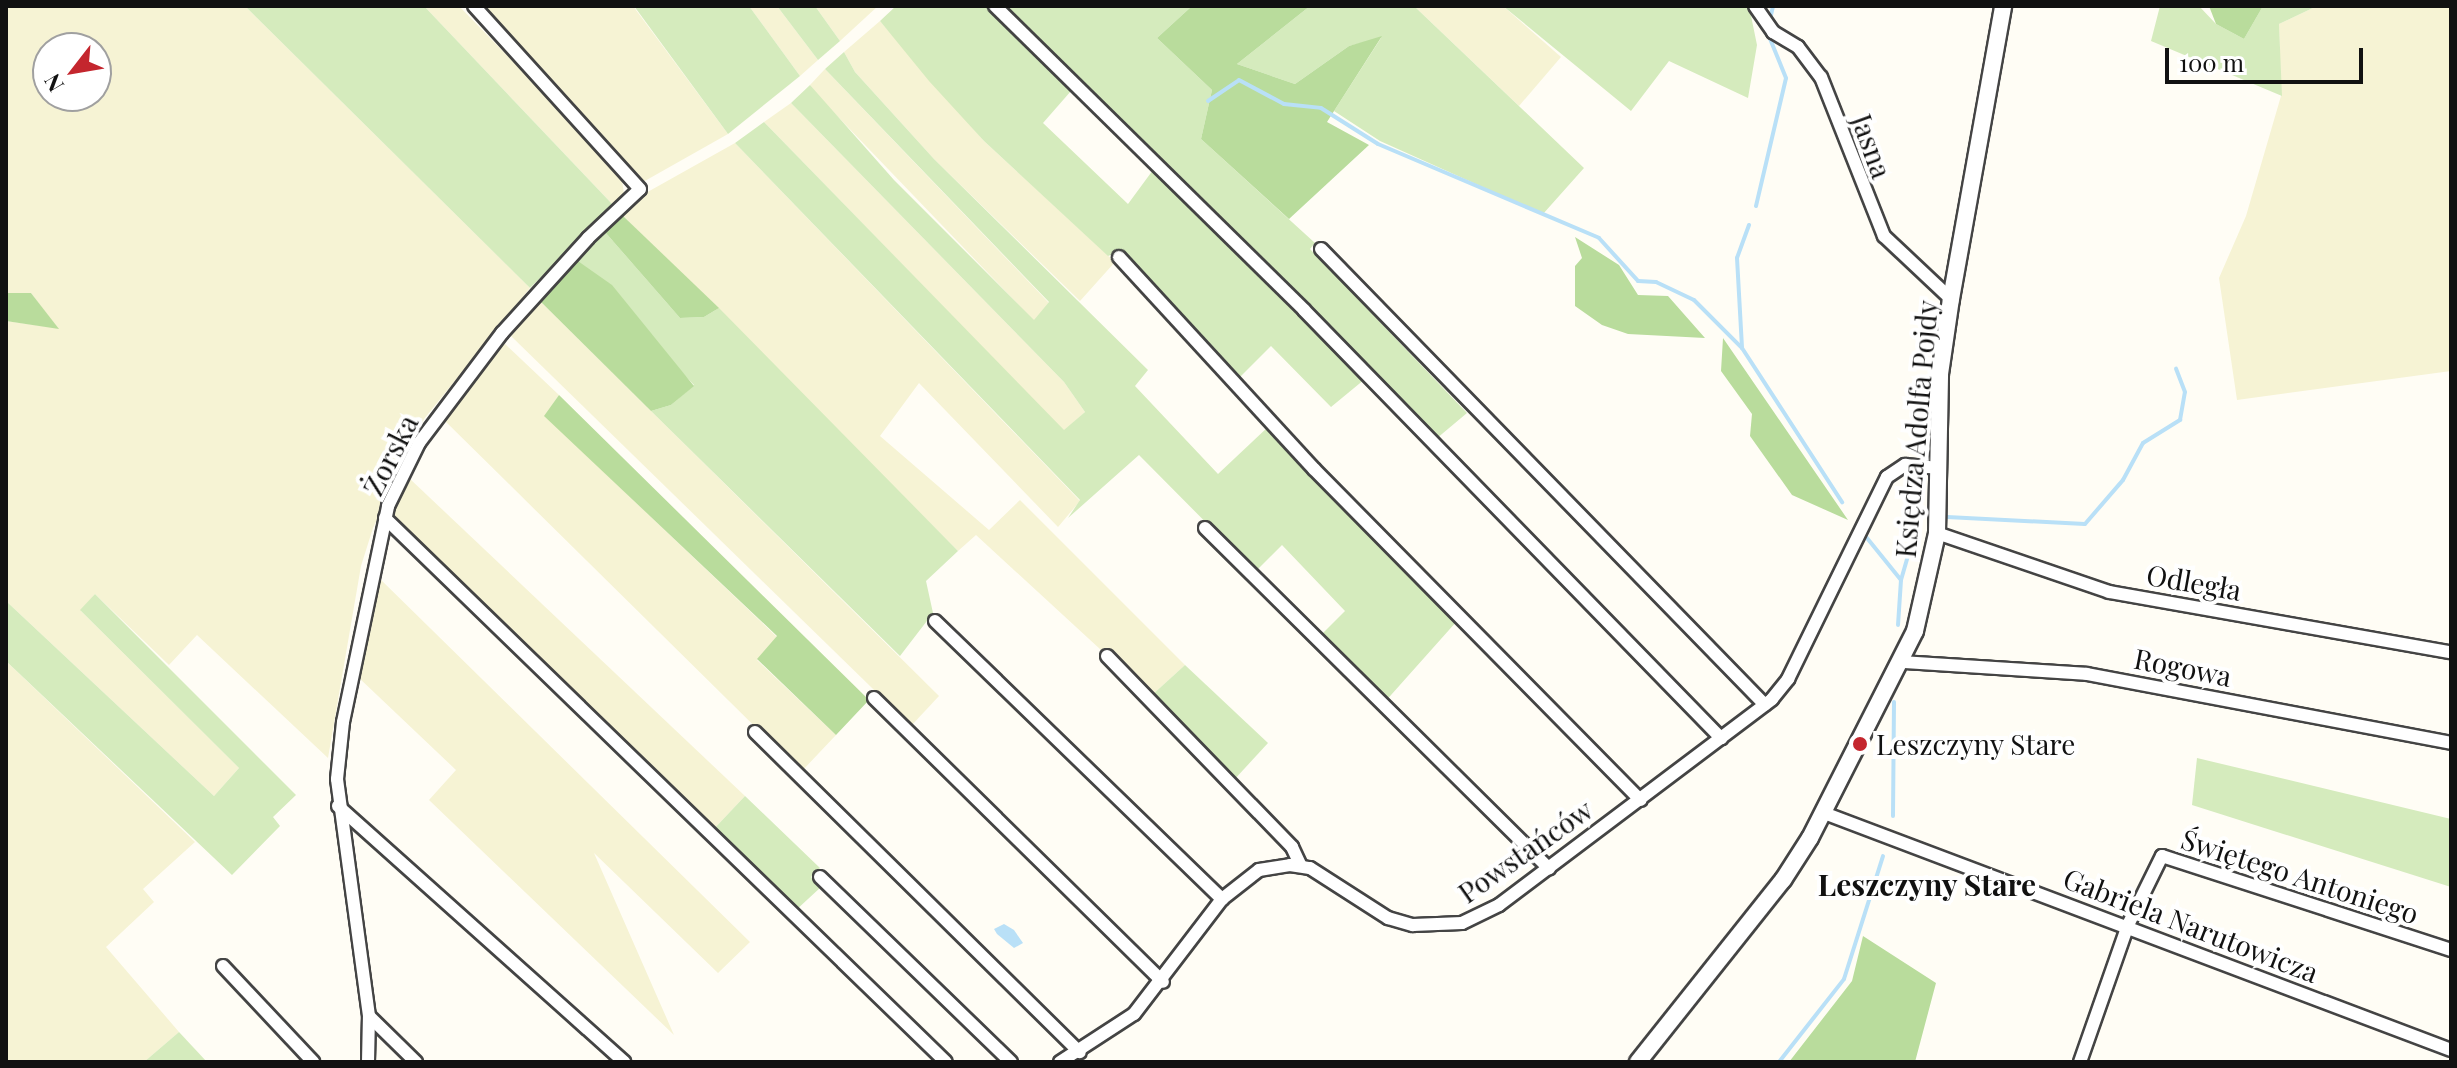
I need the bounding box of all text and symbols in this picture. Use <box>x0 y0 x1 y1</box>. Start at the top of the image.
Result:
north arrow <box>32 32 112 112</box>
scale bar <box>2169 32 2367 82</box>
text: 100 m <box>2179 46 2244 78</box>
text: N <box>36 69 70 98</box>
street label: Jasna <box>1845 109 1899 183</box>
street label: Księdza Adolfa Pojdy <box>1888 298 1944 560</box>
street label: Żorska <box>356 409 424 501</box>
street label: Odległa <box>2144 557 2244 607</box>
street label: Rogowa <box>2131 641 2235 693</box>
place label: Leszczyny Stare <box>1876 727 2076 761</box>
marker: Leszczyny Stare <box>1851 735 1869 753</box>
street label: Powstańców <box>1451 793 1599 909</box>
street label: Świętego Antoniego <box>2177 822 2423 930</box>
street label: Gabriela Narutowicza <box>2059 861 2323 989</box>
district label: Leszczyny Stare <box>1817 866 2037 902</box>

